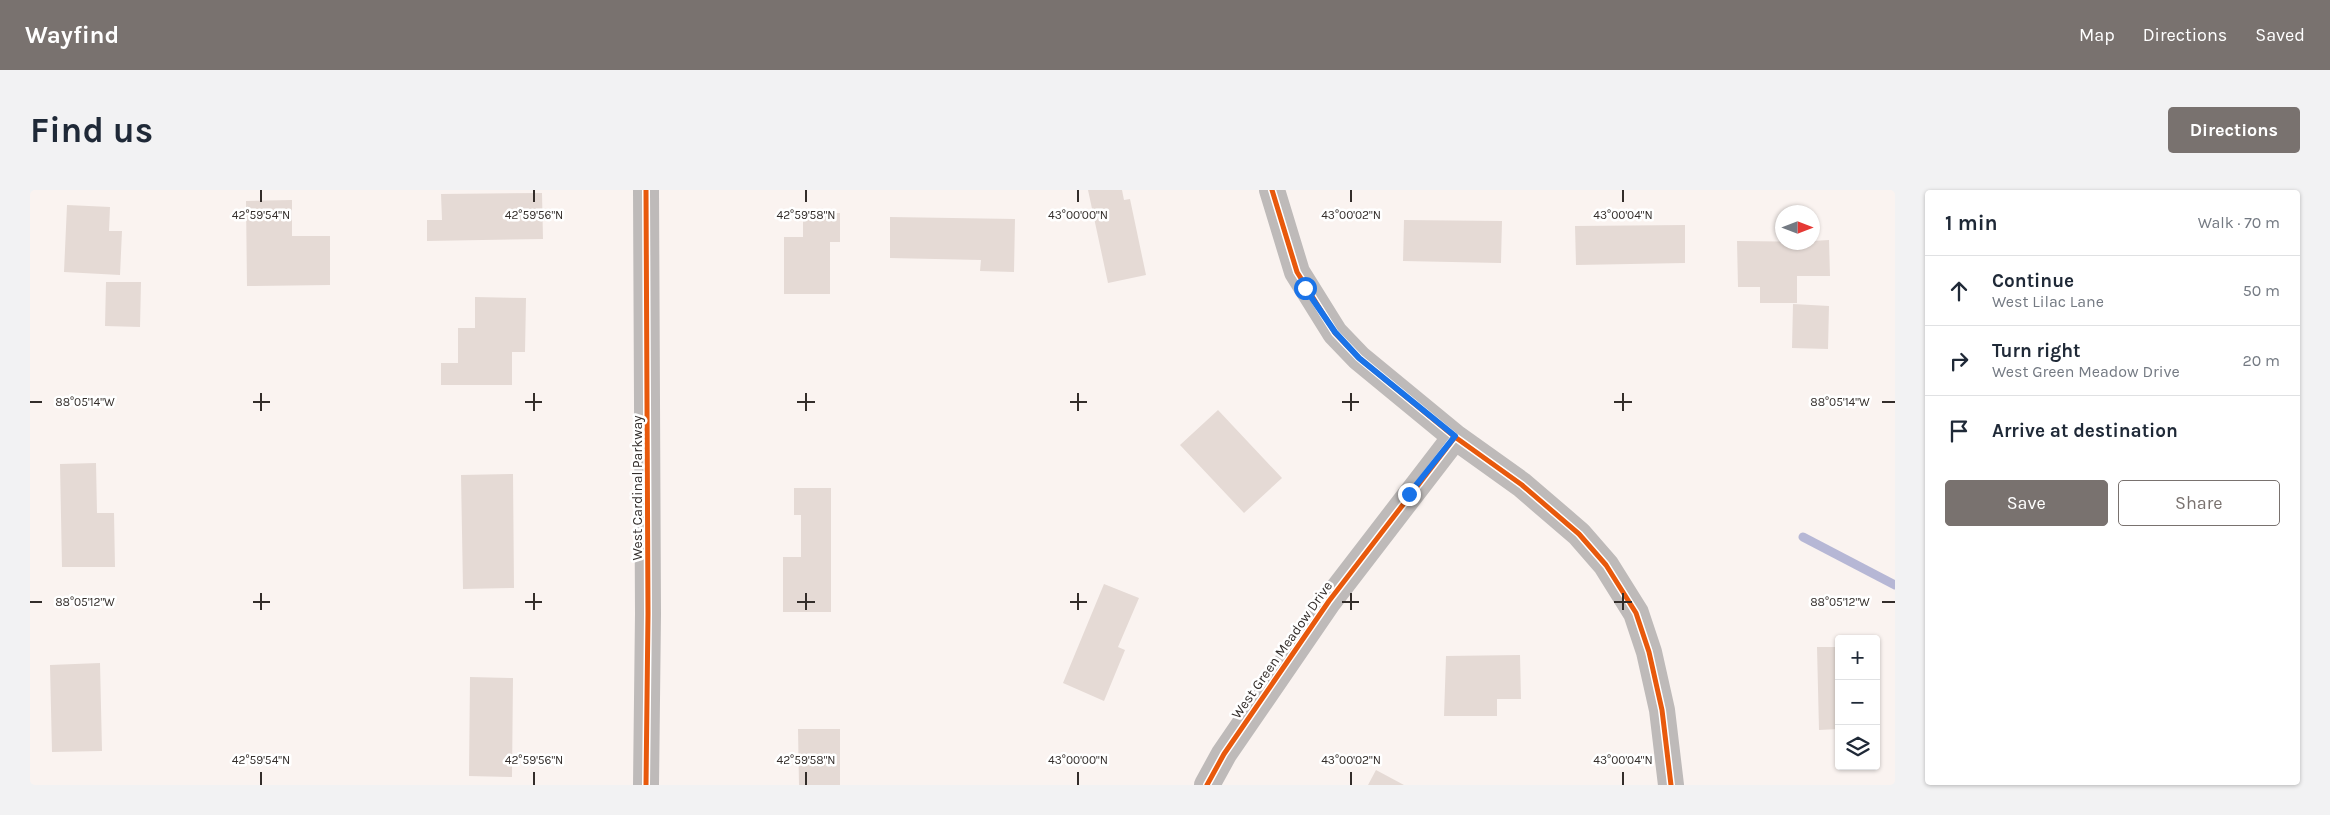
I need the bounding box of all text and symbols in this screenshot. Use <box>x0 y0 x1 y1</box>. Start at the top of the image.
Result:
text: Wayfind <box>25 21 119 49</box>
text: Map <box>2079 24 2115 46</box>
text: Directions <box>2143 24 2227 46</box>
text: Saved <box>2255 24 2305 46</box>
button: Directions <box>2168 107 2300 153</box>
text: Find us <box>30 110 153 151</box>
north arrow <box>1775 205 1820 250</box>
text: 42°59'54"N <box>232 208 290 222</box>
text: 42°59'56"N <box>505 208 563 222</box>
text: 42°59'58"N <box>776 208 836 222</box>
text: 43°00'00"N <box>1048 208 1108 222</box>
text: 43°00'02"N <box>1321 208 1381 222</box>
text: 43°00'04"N <box>1593 208 1653 222</box>
text: 1 min <box>1945 211 1998 235</box>
text: Walk · 70 m <box>2198 213 2280 232</box>
text: Continue <box>1992 270 2074 292</box>
route start <box>1294 277 1317 300</box>
icon: ahead <box>1945 277 1973 305</box>
text: 50 m <box>2243 281 2280 300</box>
text: West Lilac Lane <box>1992 292 2104 311</box>
text: Turn right <box>1992 340 2081 362</box>
icon: right <box>1945 347 1973 375</box>
text: 20 m <box>2242 351 2280 370</box>
text: West Green Meadow Drive <box>1992 362 2180 381</box>
text: 88°05'14"W <box>55 395 115 409</box>
text: 88°05'14"W <box>1810 395 1870 409</box>
street label: West Cardinal Parkway <box>629 415 646 561</box>
icon: arrive <box>1945 417 1973 445</box>
text: Arrive at destination <box>1992 420 2178 442</box>
button: Save <box>1945 480 2108 526</box>
button: Share <box>2118 480 2280 526</box>
route end <box>1398 483 1421 506</box>
street label: West Green Meadow Drive <box>1228 578 1336 722</box>
text: 88°05'12"W <box>55 595 115 609</box>
text: 88°05'12"W <box>1810 595 1870 609</box>
map controls <box>1835 635 1880 770</box>
button: + <box>1835 635 1880 680</box>
button: − <box>1835 680 1880 725</box>
button: layers <box>1835 725 1880 770</box>
text: 42°59'54"N <box>232 753 290 767</box>
text: 42°59'56"N <box>505 753 563 767</box>
text: 42°59'58"N <box>776 753 836 767</box>
text: 43°00'00"N <box>1048 753 1108 767</box>
text: 43°00'02"N <box>1321 753 1381 767</box>
text: 43°00'04"N <box>1593 753 1653 767</box>

